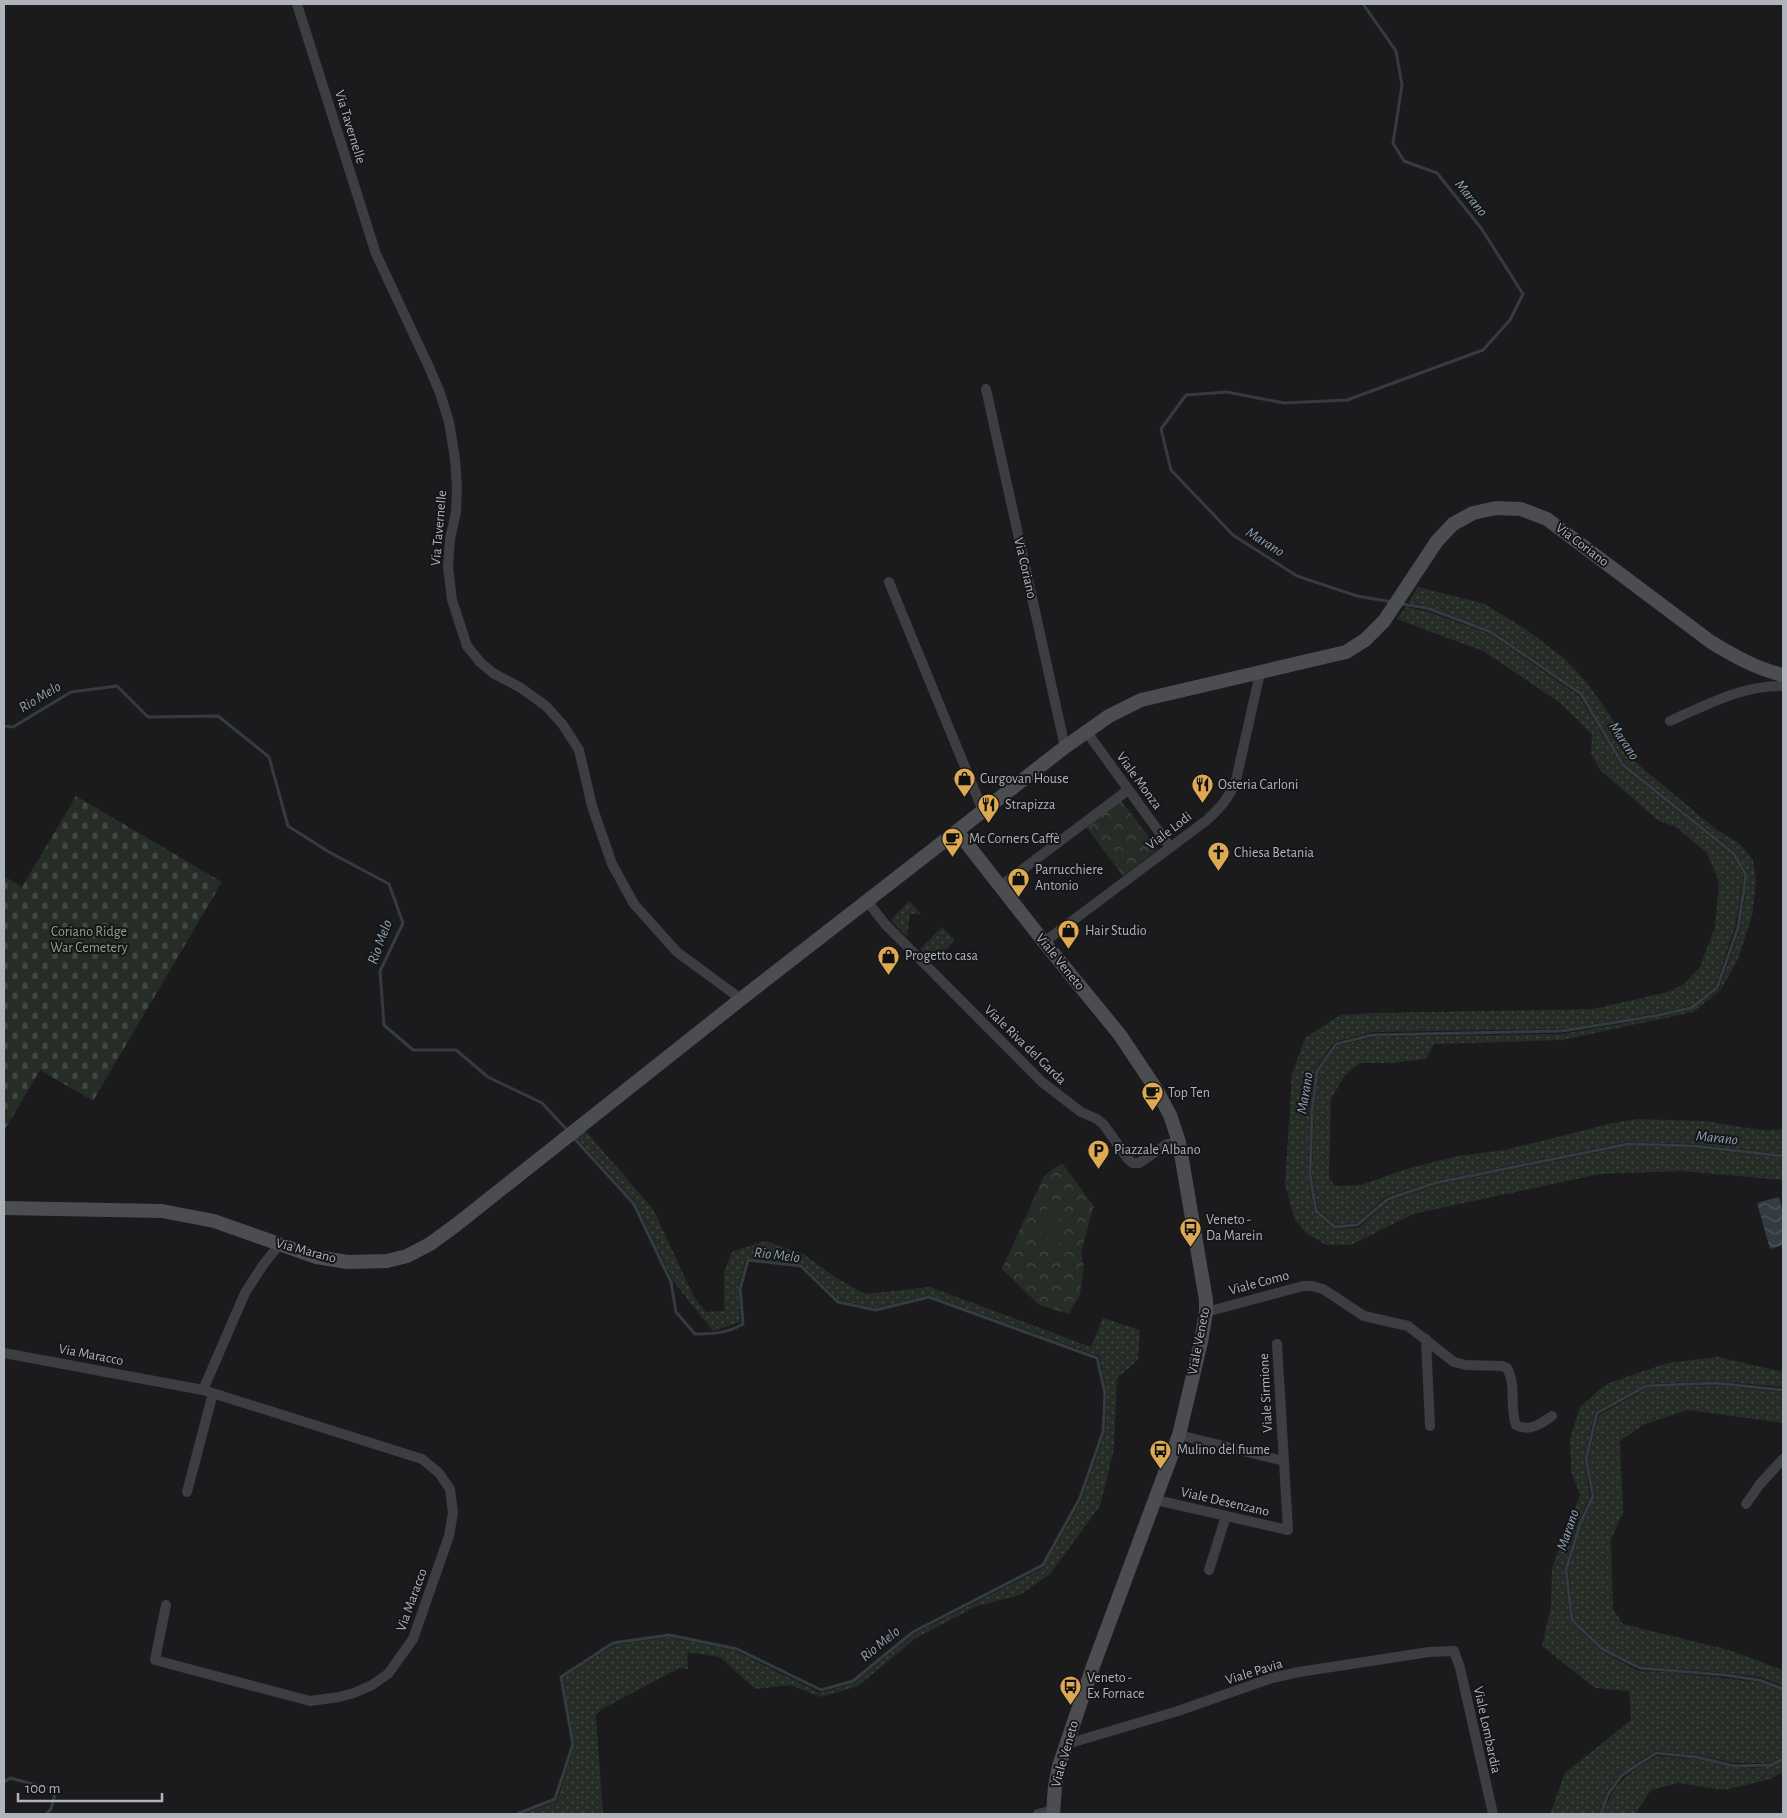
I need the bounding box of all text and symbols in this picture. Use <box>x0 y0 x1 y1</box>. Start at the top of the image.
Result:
street label: Via Tavernelle <box>332 89 368 165</box>
water label: Marano <box>1452 177 1490 219</box>
street label: Via Tavernelle <box>429 490 449 566</box>
street label: Via Coriano <box>1553 521 1611 569</box>
water label: Marano <box>1243 524 1287 560</box>
street label: Via Coriano <box>1011 536 1039 600</box>
water label: Rio Melo <box>16 679 64 715</box>
water label: Marano <box>1606 719 1642 763</box>
street label: Viale Monza <box>1114 750 1165 813</box>
shop icon: Curgovan House <box>952 767 976 798</box>
place label: Curgovan House <box>980 772 1069 786</box>
restaurant icon: Osteria Carloni <box>1190 773 1214 804</box>
place label: Osteria Carloni <box>1218 778 1298 792</box>
restaurant icon: Strapizza <box>977 793 1001 824</box>
place label: Strapizza <box>1005 798 1056 812</box>
street label: Viale Lodi <box>1144 809 1194 853</box>
cafe icon: Mc Corners Caffè <box>941 827 965 858</box>
place label: Mc Corners Caffè <box>969 832 1060 846</box>
church icon: Chiesa Betania <box>1206 841 1230 872</box>
place label: Chiesa Betania <box>1234 846 1315 860</box>
place label: Parrucchiere Antonio <box>1035 863 1103 893</box>
shop icon: Parrucchiere Antonio <box>1007 866 1031 897</box>
water label: Rio Melo <box>365 918 395 966</box>
shop icon: Hair Studio <box>1057 919 1081 950</box>
place label: Hair Studio <box>1085 924 1147 938</box>
park label: Coriano Ridge War Cemetery <box>50 925 128 955</box>
street label: Viale Veneto <box>1033 931 1087 993</box>
shop icon: Progetto casa <box>877 944 901 975</box>
place label: Progetto casa <box>905 949 979 963</box>
street label: Viale Riva del Garda <box>981 1002 1069 1088</box>
water label: Marano <box>1294 1071 1316 1115</box>
cafe icon: Top Ten <box>1140 1081 1164 1112</box>
place label: Top Ten <box>1168 1086 1210 1100</box>
water label: Marano <box>1695 1128 1739 1148</box>
parking icon: Piazzale Albano <box>1086 1138 1110 1169</box>
place label: Piazzale Albano <box>1114 1143 1201 1157</box>
place label: Veneto - Da Marein <box>1206 1213 1263 1243</box>
bus stop icon: Veneto - Da Marein <box>1178 1216 1202 1247</box>
street label: Via Marano <box>274 1236 338 1266</box>
water label: Rio Melo <box>753 1245 801 1265</box>
street label: Viale Como <box>1227 1268 1291 1298</box>
street label: Viale Veneto <box>1186 1306 1212 1376</box>
street label: Via Maracco <box>57 1342 125 1368</box>
street label: Viale Sirmione <box>1257 1353 1275 1433</box>
bus stop icon: Mulino del fiume <box>1149 1438 1173 1469</box>
place label: Mulino del fiume <box>1177 1443 1270 1457</box>
street label: Viale Desenzano <box>1179 1485 1271 1519</box>
water label: Marano <box>1554 1508 1582 1552</box>
street label: Via Maracco <box>394 1567 430 1633</box>
water label: Rio Melo <box>857 1624 903 1664</box>
street label: Viale Pavia <box>1224 1657 1285 1687</box>
place label: Veneto - Ex Fornace <box>1087 1671 1145 1701</box>
bus stop icon: Veneto - Ex Fornace <box>1059 1674 1083 1705</box>
street label: Viale Lombardia <box>1471 1685 1503 1775</box>
street label: Viale Veneto <box>1049 1719 1081 1789</box>
scale bar <box>18 1770 161 1802</box>
text: 100 m <box>25 1781 60 1796</box>

